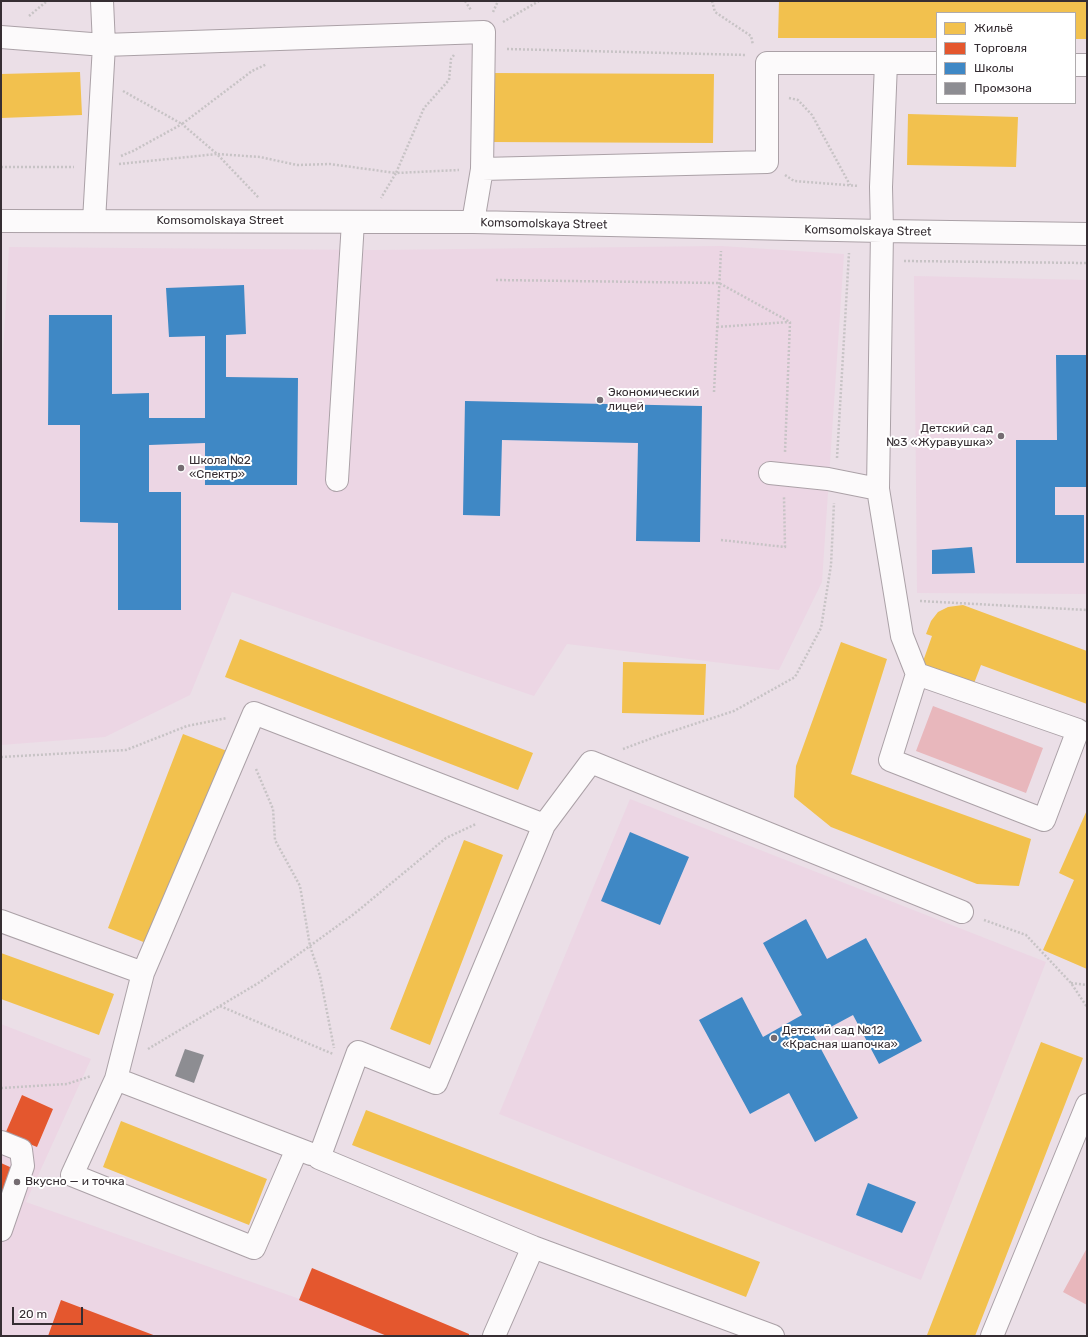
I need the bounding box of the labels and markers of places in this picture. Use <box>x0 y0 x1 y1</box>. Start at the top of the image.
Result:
place label: Экономический лицей <box>608 386 699 414</box>
marker: Экономический лицей <box>595 395 605 405</box>
place label: Детский сад №3 «Журавушка» <box>886 422 993 450</box>
marker: Детский сад №3 «Журавушка» <box>996 431 1006 441</box>
place label: Школа №2 «Спектр» <box>189 454 251 482</box>
marker: Школа №2 «Спектр» <box>176 463 186 473</box>
place label: Детский сад №12 «Красная шапочка» <box>782 1024 898 1052</box>
marker: Детский сад №12 «Красная шапочка» <box>769 1033 779 1043</box>
place label: Вкусно — и точка <box>25 1175 125 1189</box>
marker: Вкусно — и точка <box>12 1177 22 1187</box>

